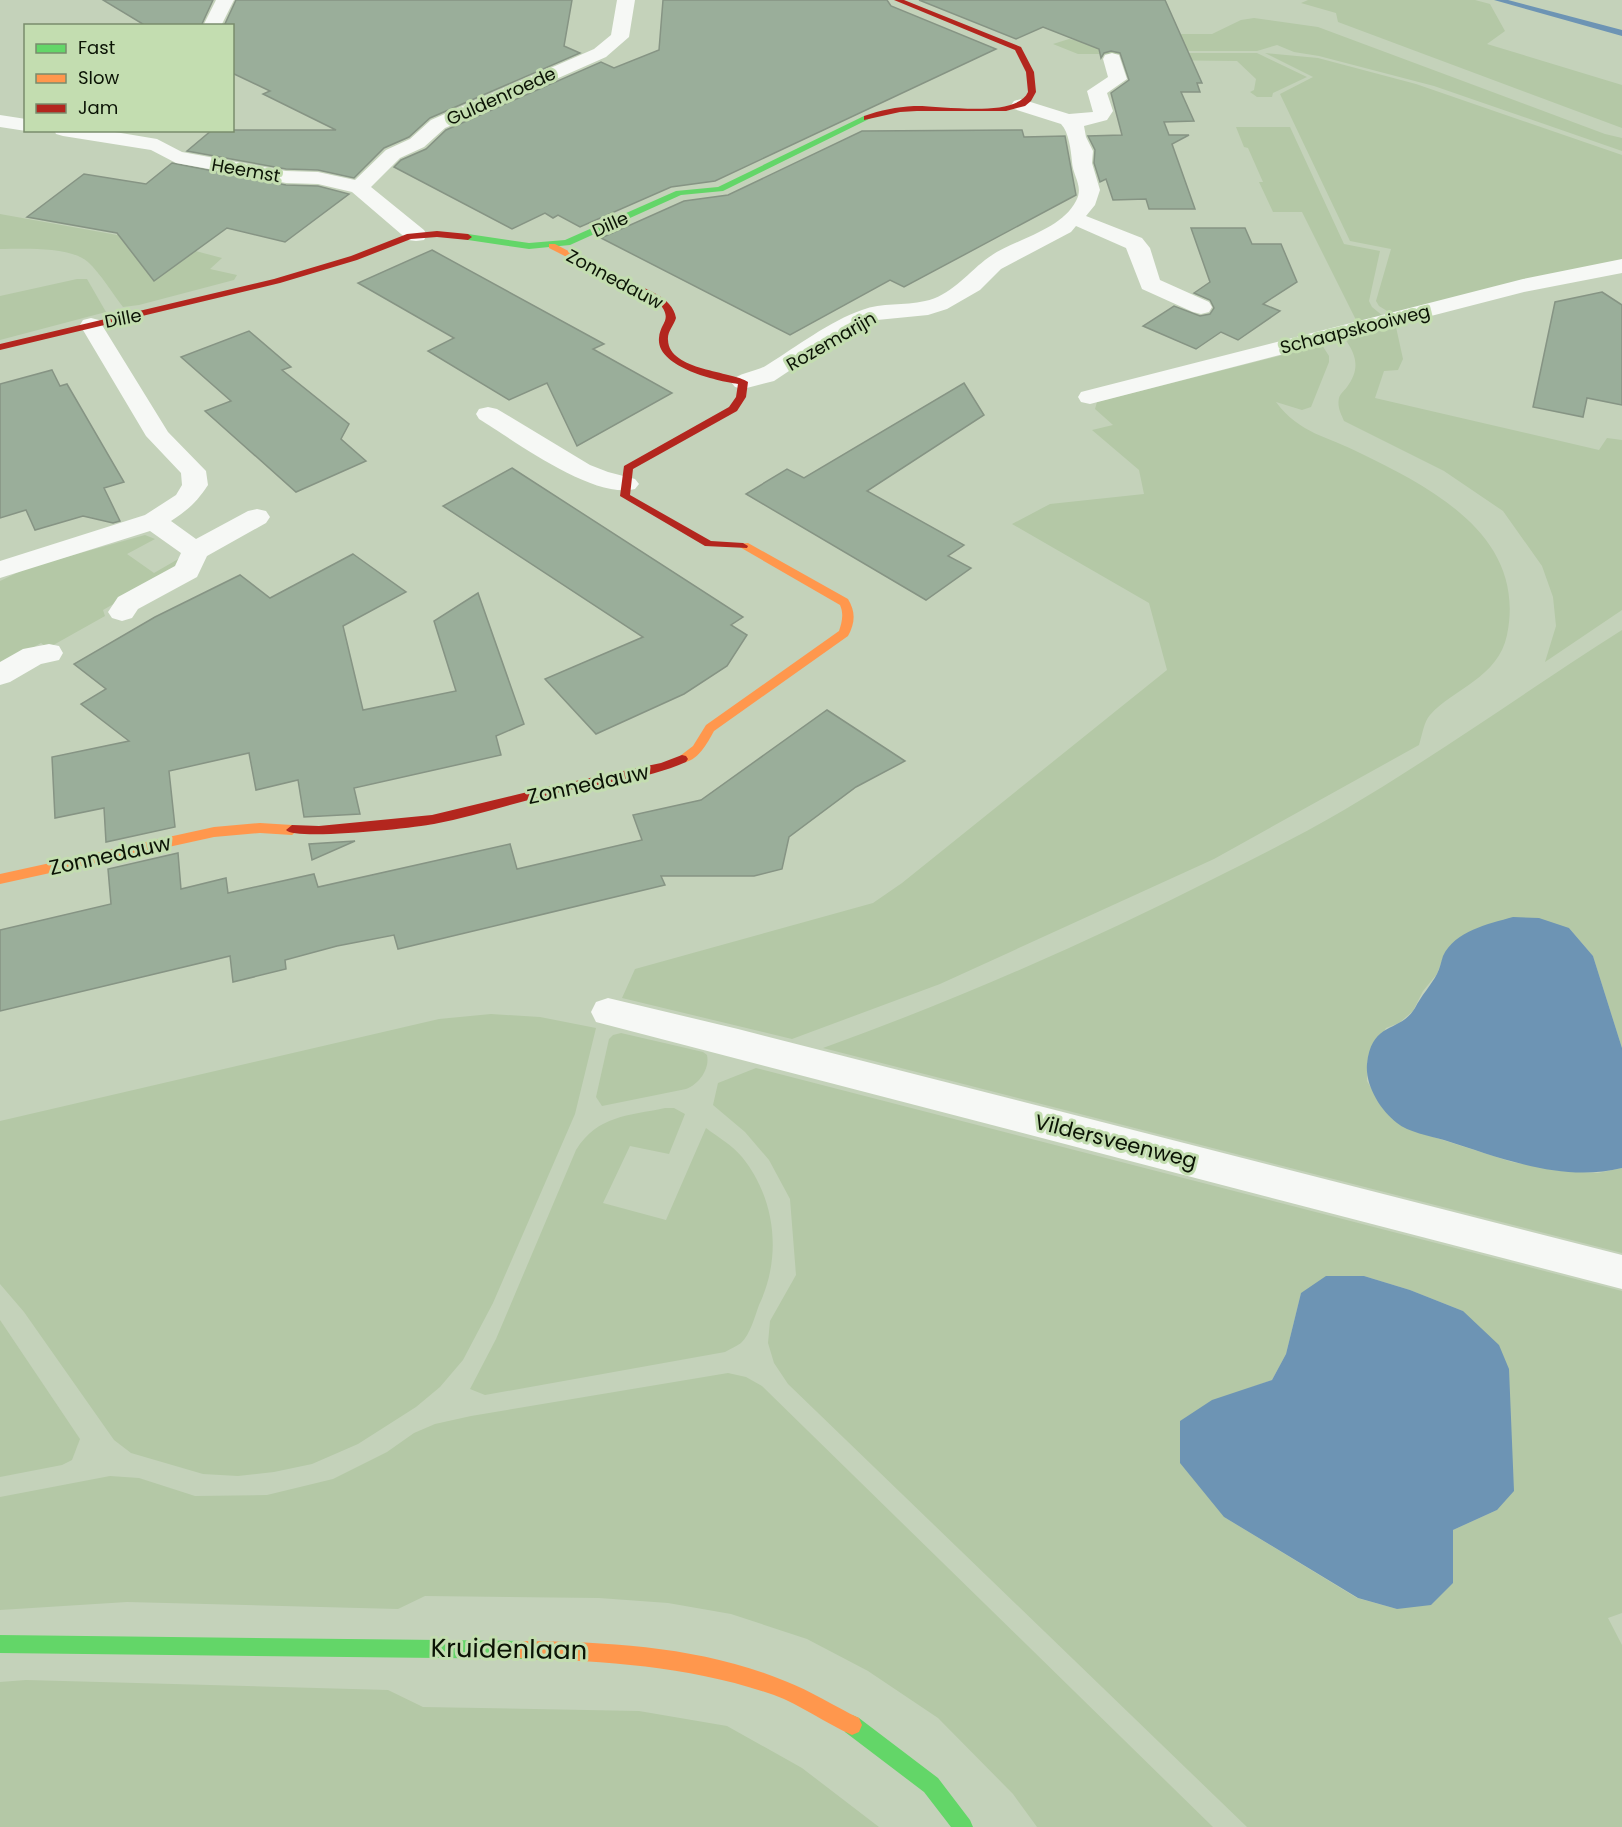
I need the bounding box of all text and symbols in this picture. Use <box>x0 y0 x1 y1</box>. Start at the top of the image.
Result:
legend <box>24 24 234 132</box>
text: Fast <box>78 35 115 60</box>
street label: Guldenroede <box>442 61 560 131</box>
text: Slow <box>78 65 120 90</box>
text: Jam <box>78 95 118 120</box>
street label: Heemst <box>210 152 282 188</box>
street label: Dille <box>588 205 632 243</box>
street label: Zonnedauw <box>562 243 668 315</box>
street label: Schaapskooiweg <box>1277 298 1433 360</box>
street label: Dille <box>102 302 144 334</box>
street label: Rozemarijn <box>782 305 880 377</box>
street label: Zonnedauw <box>524 757 652 811</box>
street label: Zonnedauw <box>46 828 174 882</box>
street label: Vildersveenweg <box>1032 1107 1200 1175</box>
street label: Kruidenlaan <box>430 1630 588 1668</box>

